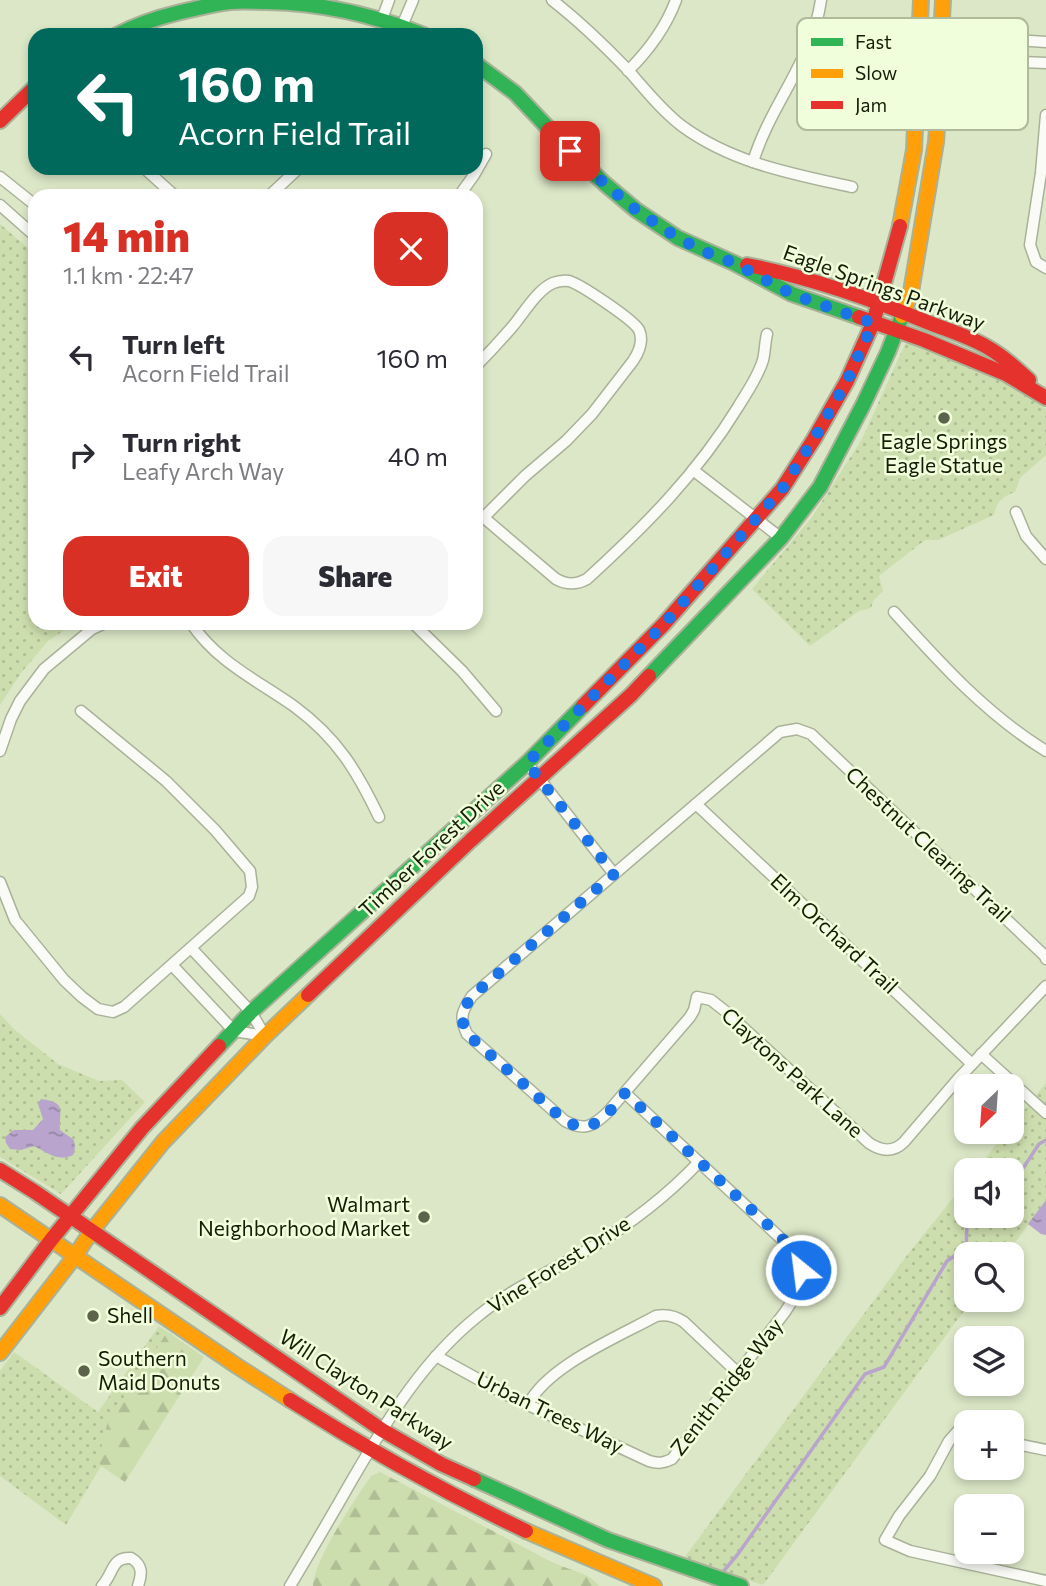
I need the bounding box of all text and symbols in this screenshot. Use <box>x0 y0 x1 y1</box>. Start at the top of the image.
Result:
legend <box>797 18 1028 130</box>
text: Fast <box>855 30 892 53</box>
text: 160 m <box>178 52 315 112</box>
icon: left <box>63 56 154 147</box>
text: Slow <box>855 61 897 84</box>
text: Jam <box>855 93 887 116</box>
text: Acorn Field Trail <box>178 112 411 152</box>
pin <box>540 121 600 181</box>
icon: arrive <box>551 132 589 170</box>
text: 14 min <box>63 209 190 261</box>
button: close <box>374 212 448 286</box>
street label: Eagle Springs Parkway <box>780 238 989 335</box>
text: 1.1 km · 22:47 <box>63 261 194 289</box>
text: Turn left <box>122 328 225 359</box>
icon: left <box>63 338 101 376</box>
text: 160 m <box>376 342 448 373</box>
text: Acorn Field Trail <box>122 359 290 387</box>
marker: Eagle Springs Eagle Statue <box>936 410 952 426</box>
text: Turn right <box>122 426 241 457</box>
place label: Eagle Springs Eagle Statue <box>881 428 1007 477</box>
icon: right <box>63 436 101 474</box>
text: 40 m <box>388 440 448 471</box>
text: Leafy Arch Way <box>122 457 284 485</box>
button: Exit <box>63 536 249 616</box>
button: Share <box>263 536 448 616</box>
street label: Chestnut Clearing Trail <box>841 761 1017 927</box>
street label: Timber Forest Drive <box>353 774 509 922</box>
street label: Elm Orchard Trail <box>766 868 904 998</box>
street label: Claytons Park Lane <box>717 1002 869 1142</box>
north arrow <box>954 1074 1024 1144</box>
map controls <box>954 1074 1024 1564</box>
button: sound <box>954 1158 1024 1228</box>
place label: Walmart Neighborhood Market <box>198 1191 410 1240</box>
marker: Walmart Neighborhood Market <box>416 1209 432 1225</box>
street label: Vine Forest Drive <box>482 1210 634 1318</box>
position arrow <box>764 1233 838 1307</box>
button: search <box>954 1242 1024 1312</box>
place label: Shell <box>107 1302 153 1327</box>
marker: Shell <box>85 1308 101 1324</box>
street label: Zenith Ridge Way <box>665 1312 787 1460</box>
street label: Will Clayton Parkway <box>275 1323 458 1454</box>
button: layers <box>954 1326 1024 1396</box>
place label: Southern Maid Donuts <box>98 1345 220 1394</box>
marker: Southern Maid Donuts <box>76 1363 92 1379</box>
street label: Urban Trees Way <box>473 1365 628 1458</box>
button: + <box>954 1410 1024 1480</box>
button: − <box>954 1494 1024 1564</box>

